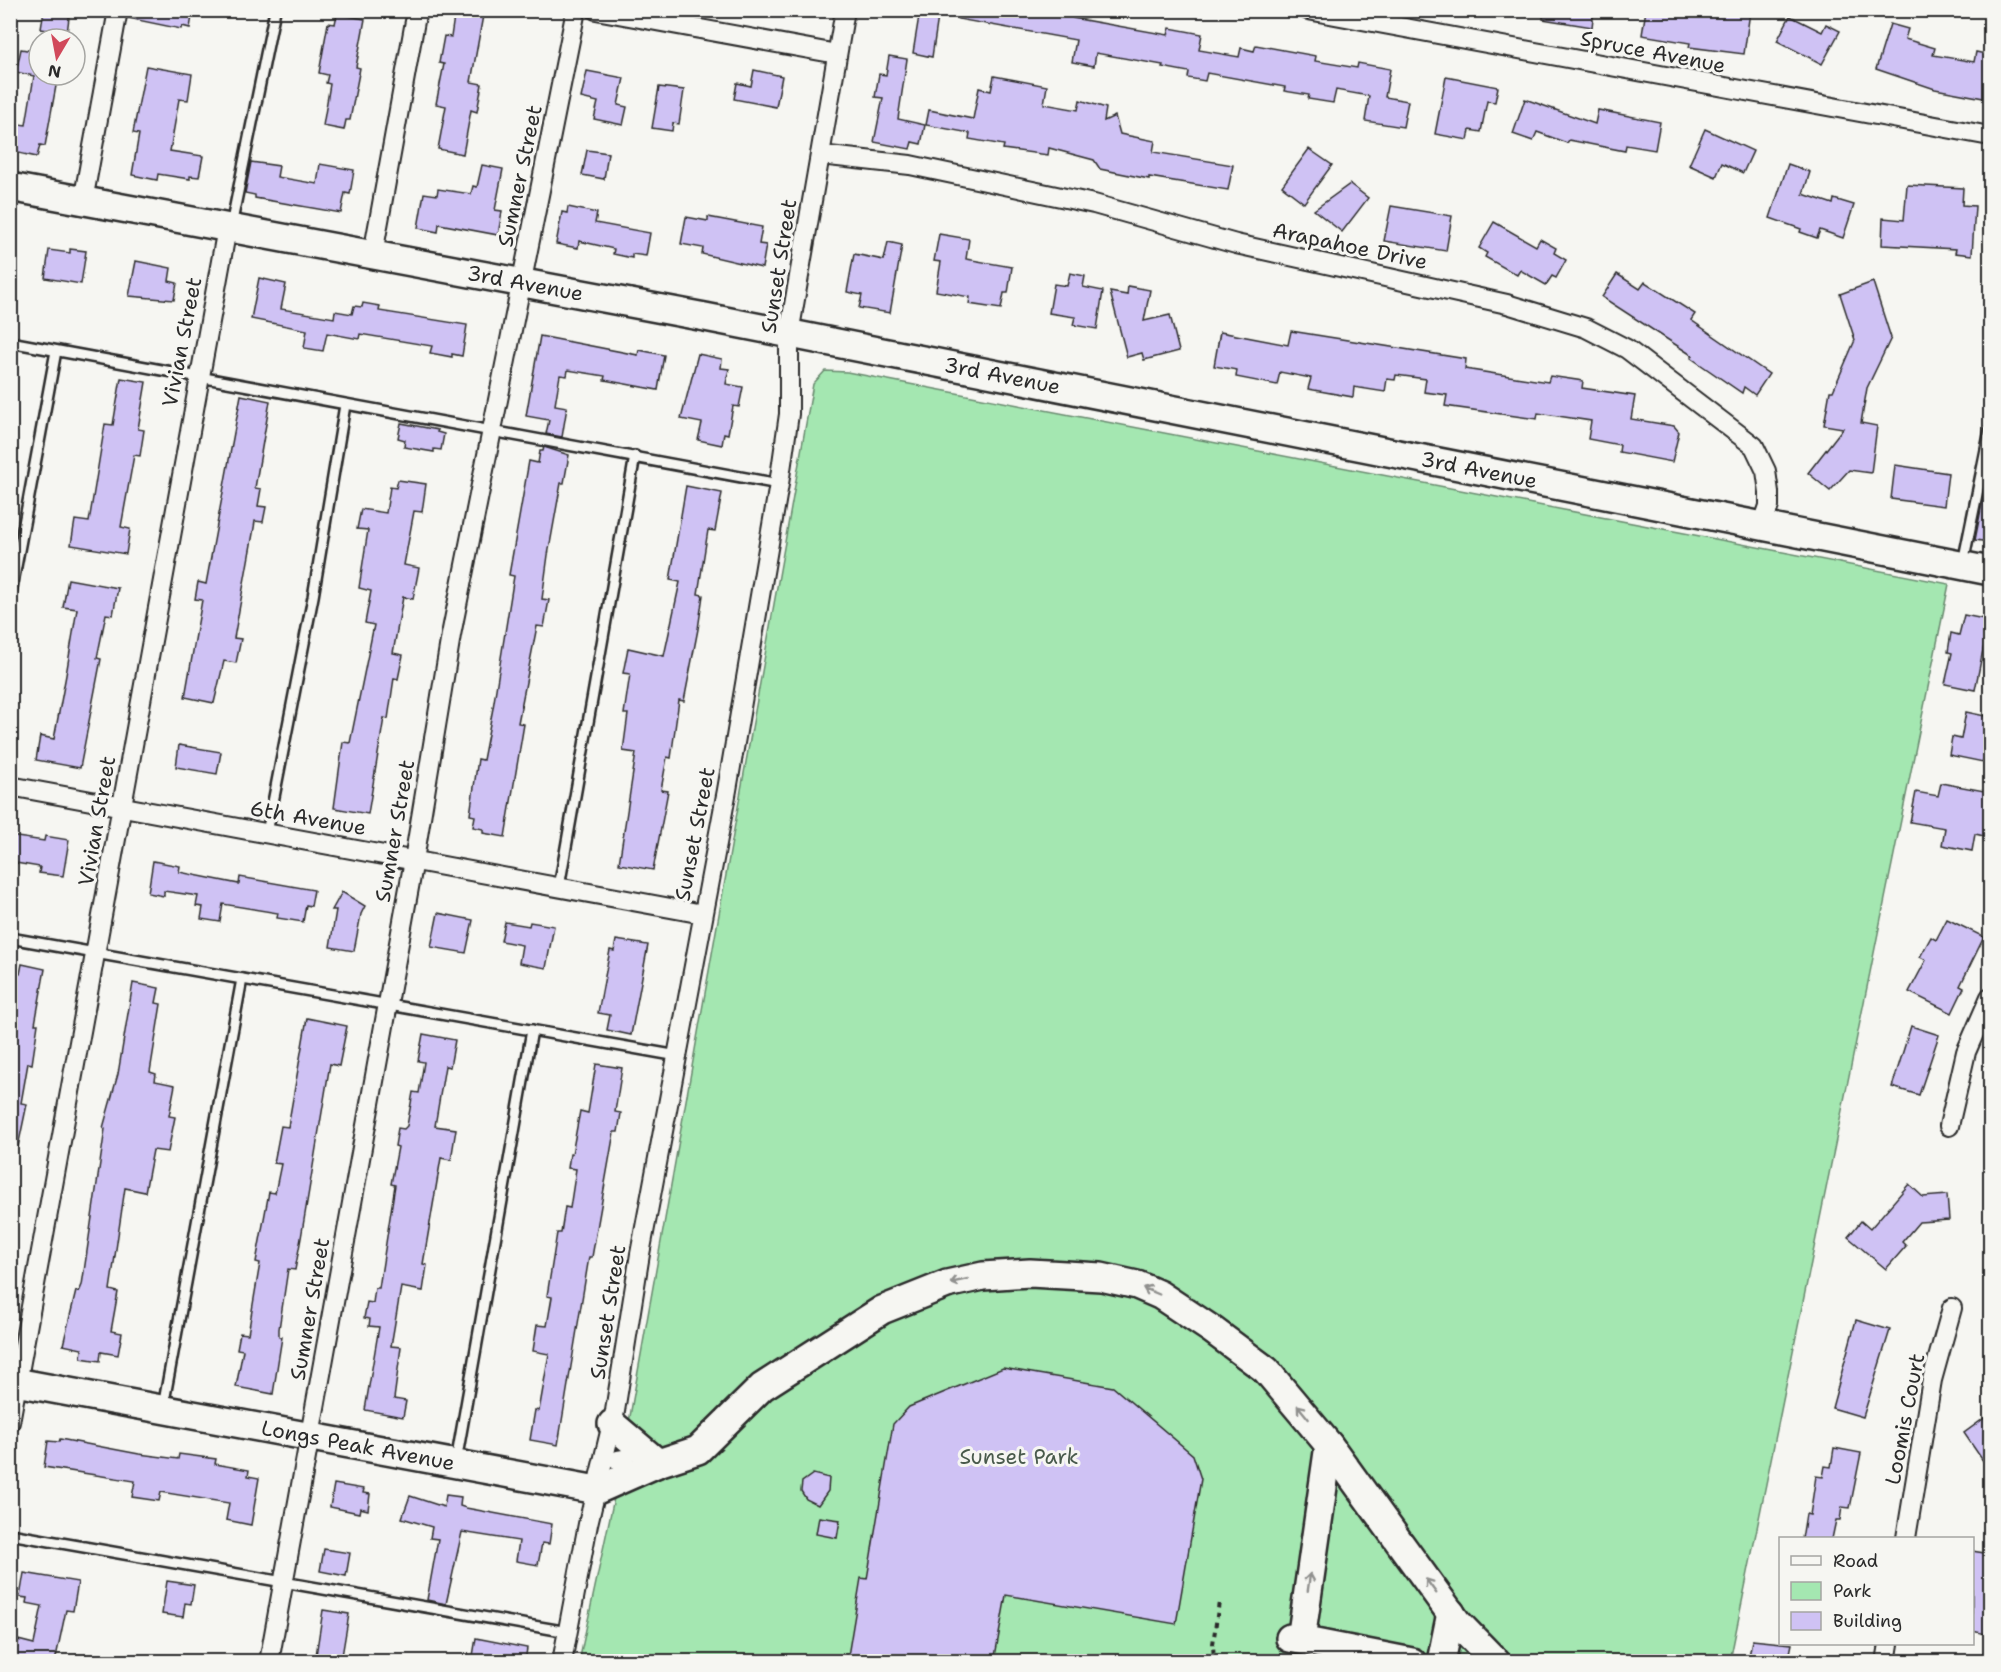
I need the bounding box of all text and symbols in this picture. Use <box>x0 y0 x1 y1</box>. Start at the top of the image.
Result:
street label: Spruce Avenue <box>1578 24 1728 80</box>
north arrow <box>27 27 87 87</box>
text: N <box>46 60 63 83</box>
street label: Sumner Street <box>491 102 549 250</box>
street label: Sunset Street <box>755 197 803 335</box>
street label: Arapahoe Drive <box>1270 216 1430 276</box>
street label: 3rd Avenue <box>465 259 586 308</box>
street label: Vivian Street <box>156 275 208 409</box>
street label: 3rd Avenue <box>942 351 1063 401</box>
street label: 3rd Avenue <box>1418 445 1539 495</box>
street label: Vivian Street <box>72 754 122 888</box>
street label: Sumner Street <box>369 757 421 905</box>
street label: Sunset Street <box>668 765 722 903</box>
street label: 6th Avenue <box>248 794 368 842</box>
street label: Sumner Street <box>284 1235 336 1383</box>
street label: Sunset Street <box>584 1243 632 1381</box>
one-way arrow <box>950 1275 969 1287</box>
one-way arrow <box>1143 1285 1161 1297</box>
street label: Loomis Court <box>1879 1351 1931 1487</box>
one-way arrow <box>1296 1404 1309 1420</box>
street label: Longs Peak Avenue <box>259 1414 457 1477</box>
park label: Sunset Park <box>959 1443 1079 1471</box>
legend <box>1779 1537 1974 1645</box>
text: Road <box>1833 1549 1878 1573</box>
one-way arrow <box>1304 1572 1315 1592</box>
one-way arrow <box>1425 1578 1437 1594</box>
text: Park <box>1833 1579 1872 1603</box>
text: Building <box>1833 1609 1902 1633</box>

